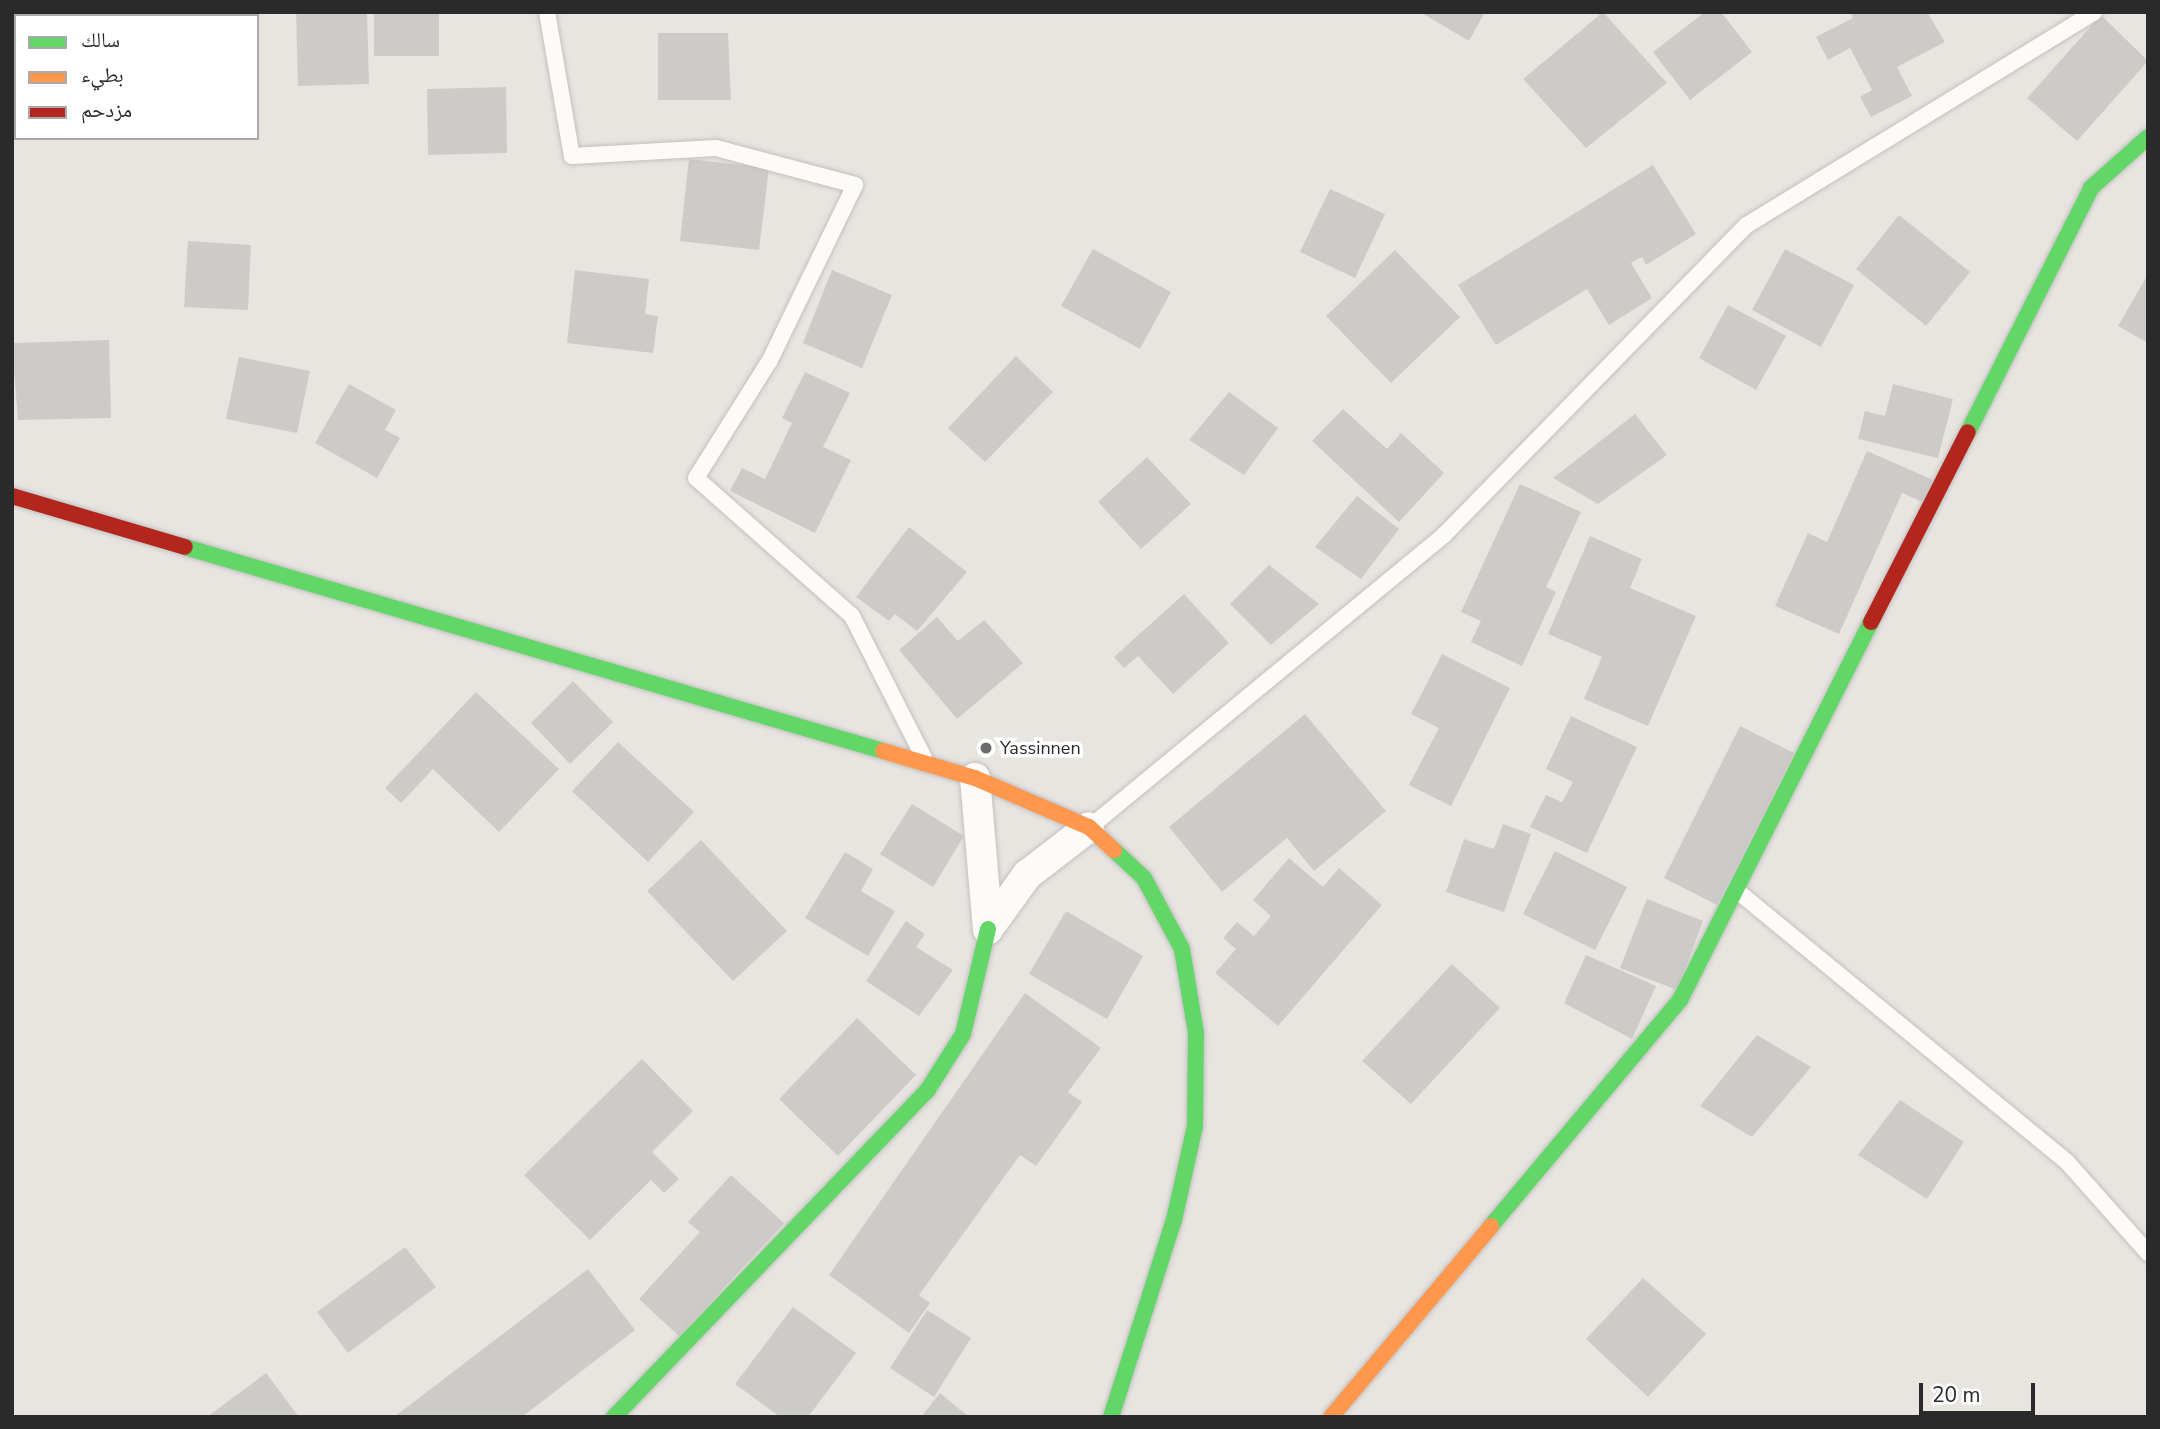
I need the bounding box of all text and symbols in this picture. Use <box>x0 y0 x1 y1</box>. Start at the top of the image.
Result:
legend <box>14 14 259 140</box>
text: سالك <box>81 26 120 54</box>
text: بطيء <box>81 61 124 89</box>
text: مزدحم <box>81 96 132 124</box>
place label: Yassinnen <box>1000 737 1081 759</box>
marker: Yassinnen <box>978 740 994 756</box>
scale bar <box>1922 1370 2038 1414</box>
text: 20 m <box>1932 1381 1981 1409</box>

